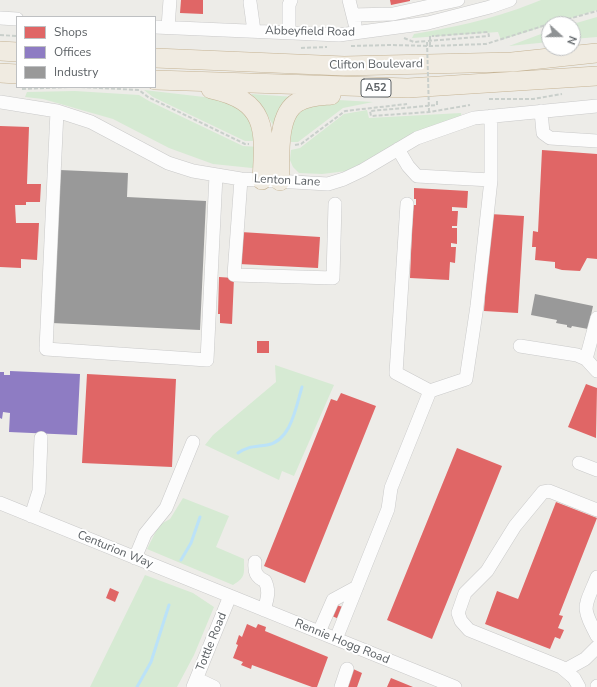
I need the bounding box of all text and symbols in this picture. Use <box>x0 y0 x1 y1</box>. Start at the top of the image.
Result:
legend <box>16 16 156 88</box>
north arrow <box>541 16 581 56</box>
text: Shops <box>54 24 88 40</box>
street label: Abbeyfield Road <box>265 24 355 40</box>
text: N <box>563 34 580 47</box>
text: Offices <box>54 44 91 60</box>
street label: Clifton Boulevard <box>329 57 423 73</box>
text: Industry <box>54 64 98 80</box>
road number: A52 <box>361 79 391 97</box>
street label: Lenton Lane <box>253 172 321 190</box>
street label: Centurion Way <box>75 528 155 572</box>
street label: Tottle Road <box>194 611 230 673</box>
street label: Rennie Hogg Road <box>292 616 392 668</box>

